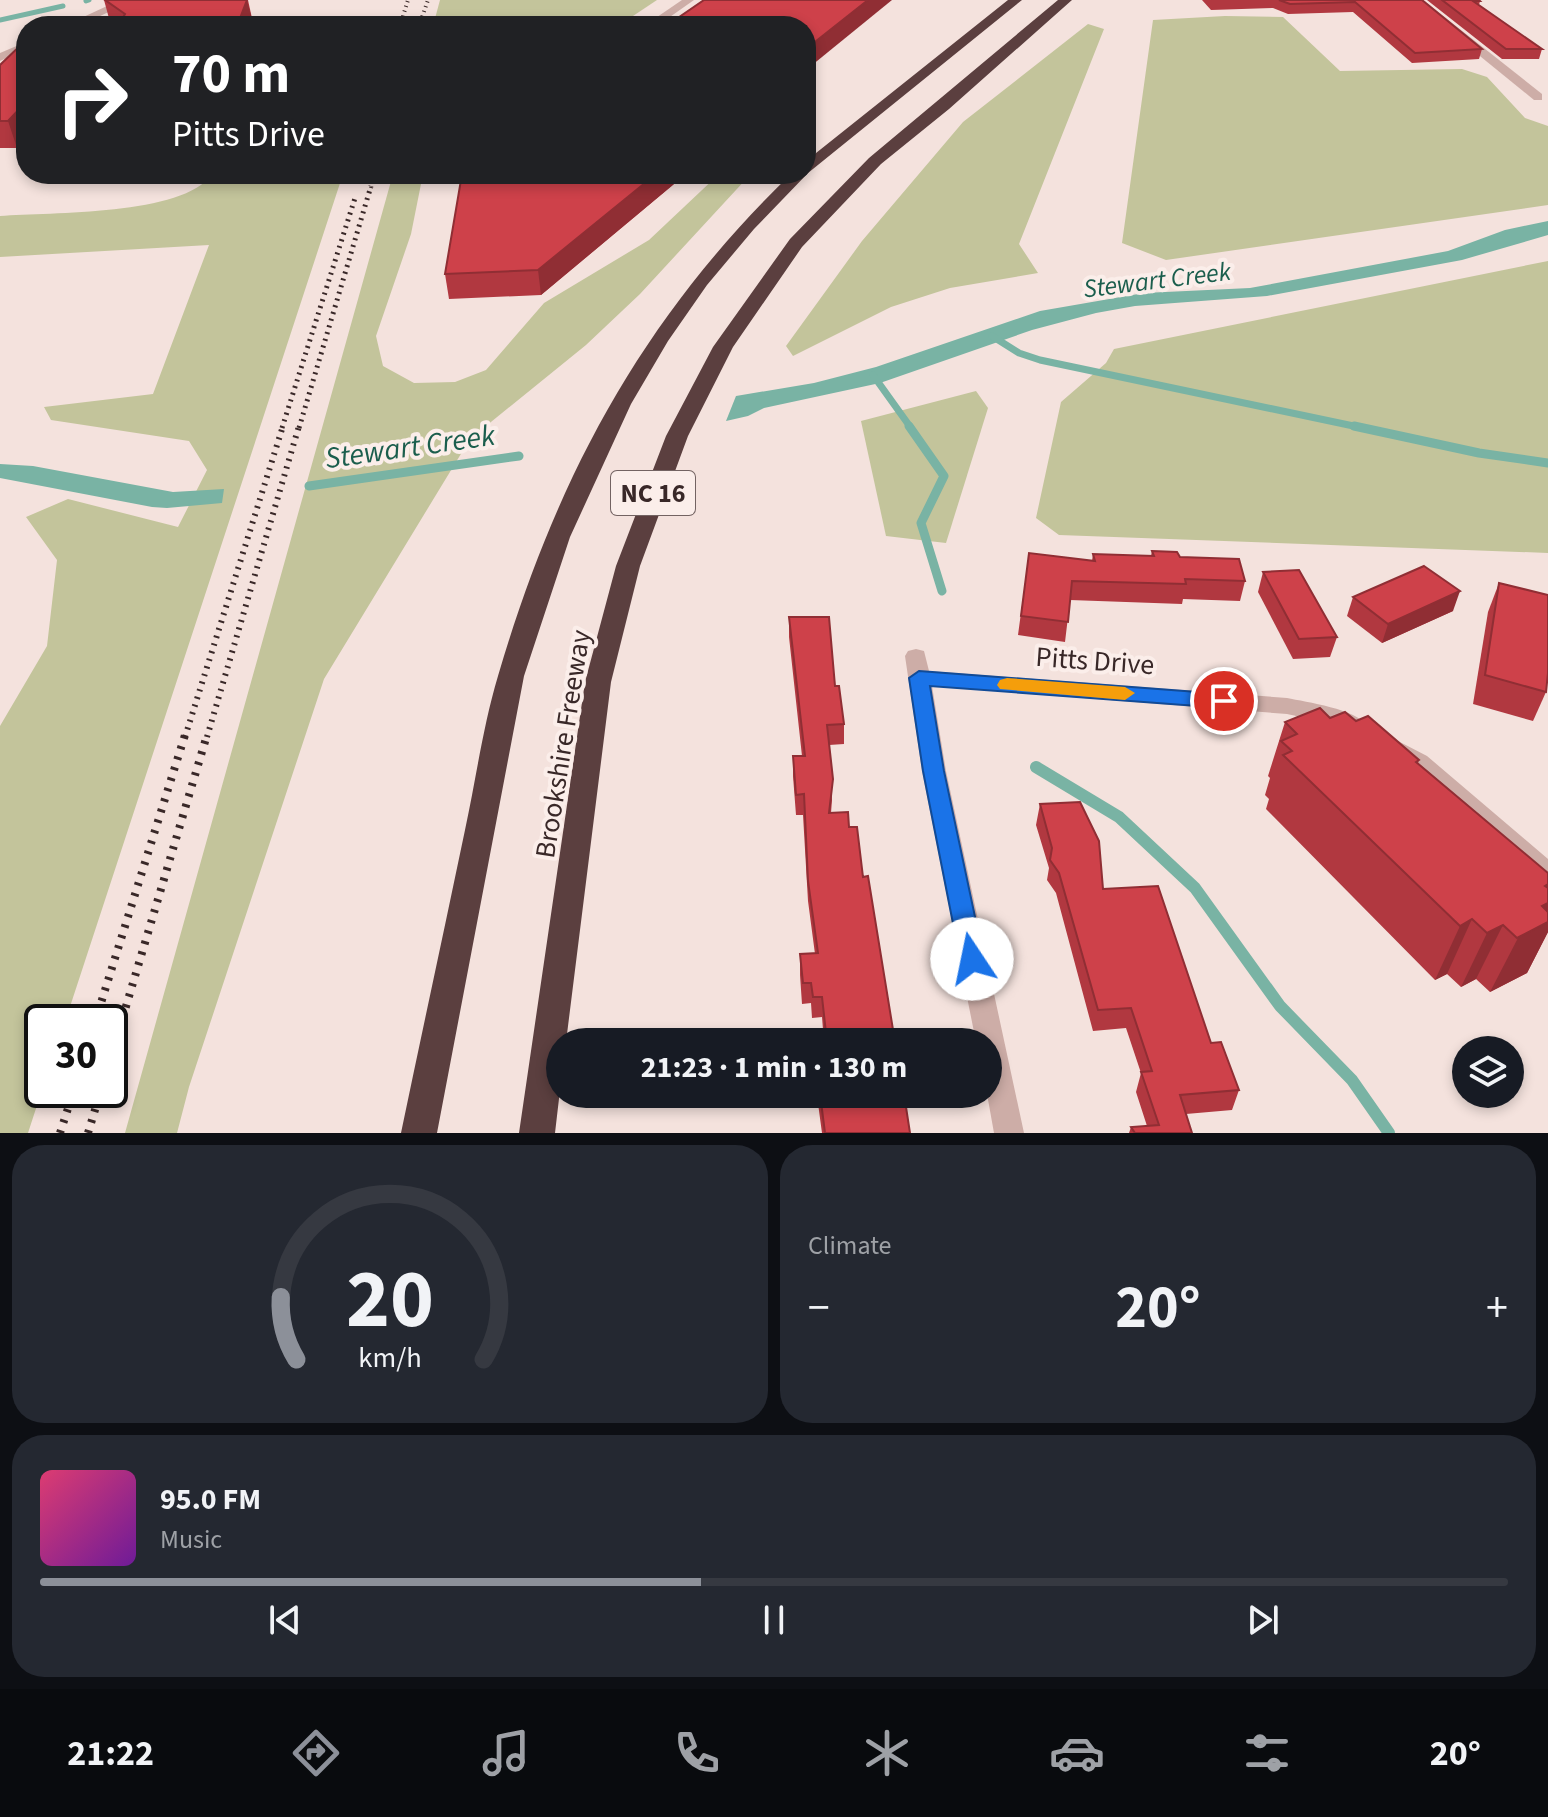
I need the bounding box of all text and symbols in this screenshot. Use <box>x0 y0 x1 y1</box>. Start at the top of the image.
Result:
text: 70 m <box>172 35 290 114</box>
icon: right <box>40 48 144 152</box>
text: Pitts Drive <box>172 109 325 160</box>
water label: Stewart Creek <box>1081 253 1234 307</box>
water label: Stewart Creek <box>322 414 498 480</box>
road number: NC 16 <box>611 471 695 515</box>
street label: Brookshire Freeway <box>525 627 601 861</box>
street label: Pitts Drive <box>1034 637 1156 685</box>
pin <box>1190 667 1258 735</box>
icon: arrive <box>1202 679 1246 723</box>
position arrow <box>930 917 1014 1001</box>
speed limit sign: 30 <box>24 1004 128 1108</box>
map controls <box>1452 1036 1524 1108</box>
button: layers <box>1452 1036 1524 1108</box>
text: 21:23 · 1 min · 130 m <box>641 1046 907 1089</box>
text: Climate <box>808 1227 892 1264</box>
text: 20 <box>346 1241 434 1359</box>
text: 20° <box>1115 1266 1201 1351</box>
text: − <box>808 1277 830 1340</box>
text: + <box>1486 1277 1508 1340</box>
text: km/h <box>358 1338 422 1378</box>
text: 95.0 FM <box>160 1478 261 1521</box>
text: Music <box>160 1521 222 1558</box>
icon: previous <box>263 1598 307 1642</box>
icon: pause <box>752 1598 796 1642</box>
icon: next <box>1241 1598 1285 1642</box>
icon: directions <box>288 1725 344 1781</box>
icon: music <box>478 1725 534 1781</box>
icon: phone <box>669 1725 725 1781</box>
icon: climate <box>859 1725 915 1781</box>
icon: car <box>1049 1725 1105 1781</box>
icon: filters <box>1239 1725 1295 1781</box>
text: 21:22 <box>67 1728 154 1779</box>
text: 20° <box>1430 1728 1481 1779</box>

